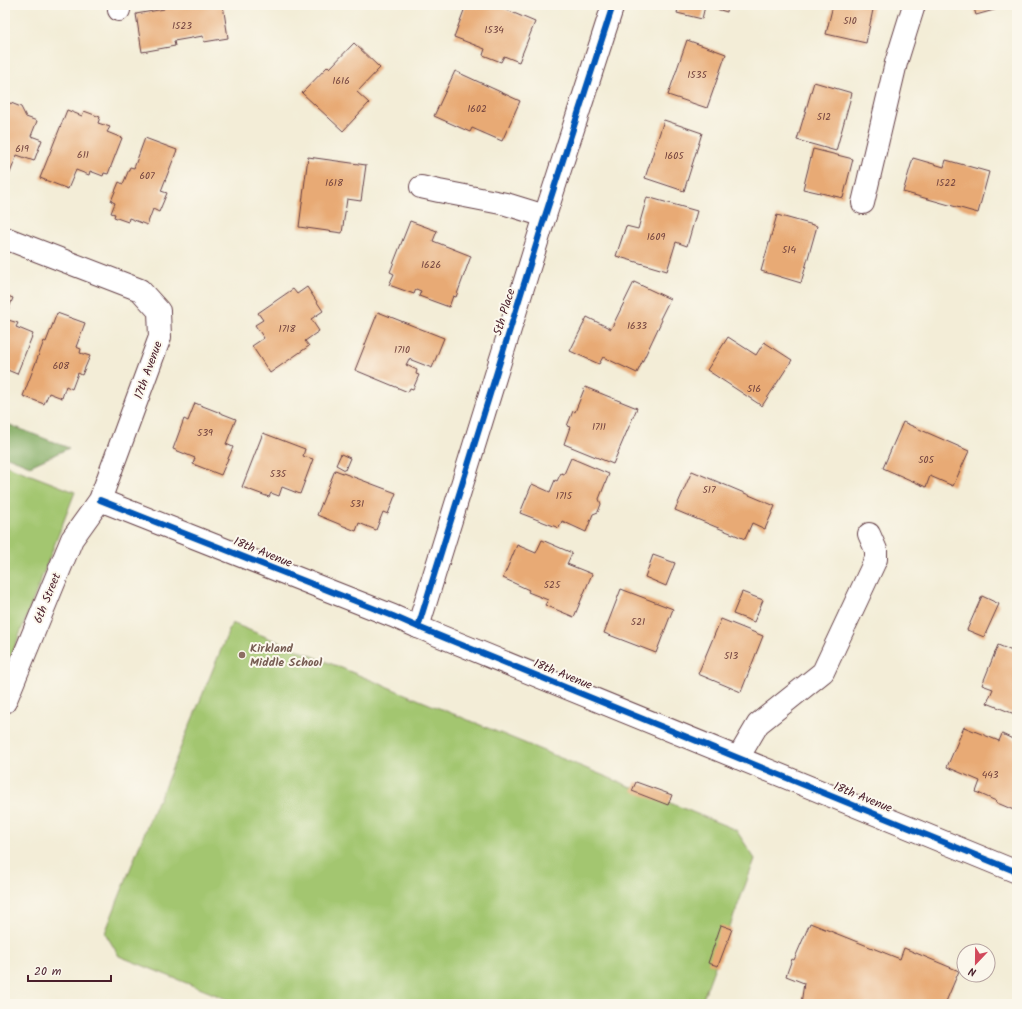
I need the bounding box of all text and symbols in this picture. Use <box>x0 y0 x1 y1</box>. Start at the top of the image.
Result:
house number: 510 <box>843 13 857 29</box>
house number: 1523 <box>172 18 192 34</box>
house number: 1534 <box>484 22 504 38</box>
house number: 1535 <box>687 67 707 83</box>
house number: 1616 <box>332 73 350 89</box>
house number: 1602 <box>467 101 487 117</box>
house number: 512 <box>817 109 831 125</box>
house number: 619 <box>15 141 29 157</box>
house number: 611 <box>77 147 89 163</box>
house number: 1605 <box>664 148 684 164</box>
house number: 607 <box>139 168 155 184</box>
house number: 1618 <box>325 175 344 191</box>
house number: 1522 <box>936 175 956 191</box>
house number: 1609 <box>647 229 665 245</box>
house number: 514 <box>782 242 796 258</box>
house number: 1626 <box>421 257 441 273</box>
street label: 5th Place <box>488 286 521 338</box>
house number: 1633 <box>627 318 647 334</box>
house number: 1718 <box>279 321 296 337</box>
street label: 17th Avenue <box>129 338 168 402</box>
house number: 1710 <box>394 342 410 358</box>
house number: 608 <box>53 358 70 374</box>
house number: 516 <box>747 381 761 397</box>
house number: 1711 <box>592 419 606 435</box>
house number: 539 <box>197 425 213 441</box>
house number: 505 <box>918 452 934 468</box>
house number: 535 <box>270 466 287 482</box>
house number: 517 <box>702 482 716 498</box>
house number: 1715 <box>556 488 573 504</box>
house number: 531 <box>350 496 364 512</box>
street label: 18th Avenue <box>230 532 296 573</box>
street label: 6th Street <box>29 570 66 626</box>
house number: 525 <box>544 577 561 593</box>
house number: 521 <box>631 614 645 630</box>
place label: Kirkland Middle School <box>250 639 323 672</box>
house number: 513 <box>724 648 738 664</box>
marker: Kirkland Middle School <box>237 650 247 660</box>
street label: 18th Avenue <box>530 654 596 695</box>
house number: 443 <box>982 767 999 783</box>
street label: 18th Avenue <box>830 777 896 818</box>
north arrow <box>956 943 996 983</box>
scale bar <box>28 957 111 983</box>
text: 20 m <box>34 962 62 981</box>
text: N <box>966 962 979 981</box>

